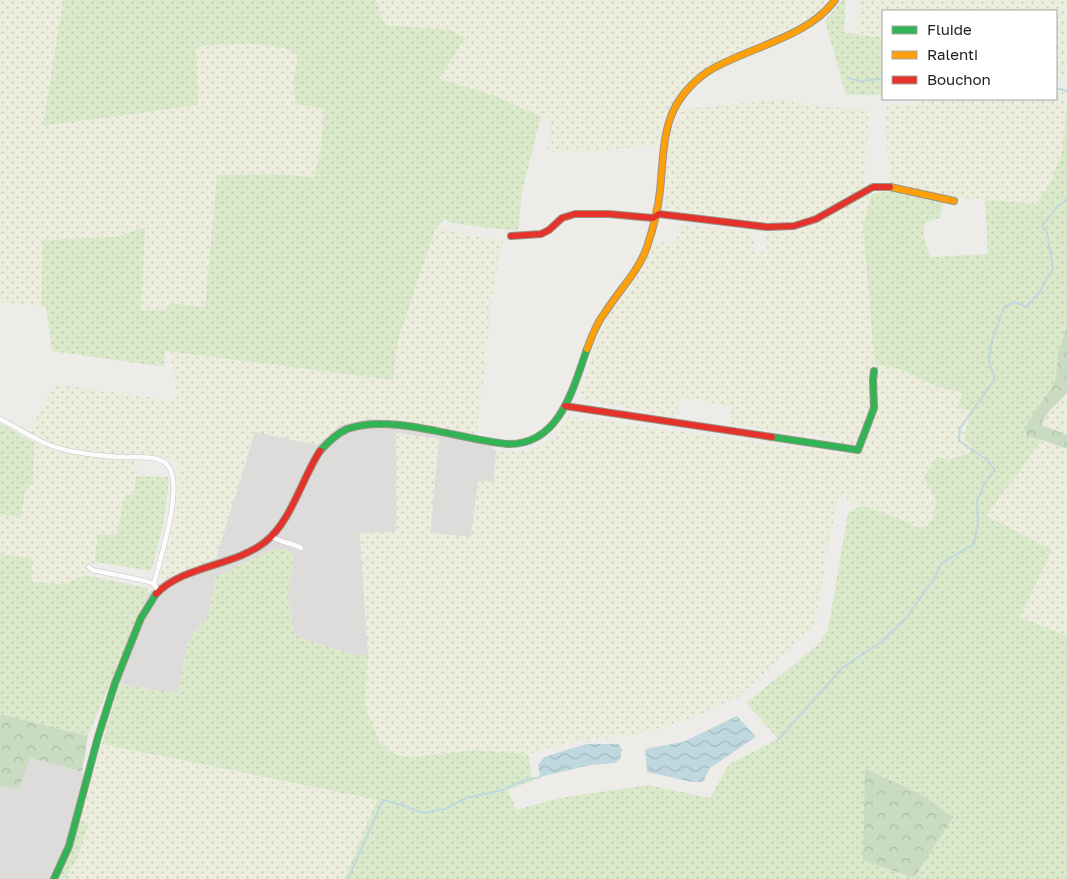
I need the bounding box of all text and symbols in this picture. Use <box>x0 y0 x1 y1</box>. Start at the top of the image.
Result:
legend <box>882 10 1057 100</box>
text: Fluide <box>927 20 972 38</box>
text: Ralenti <box>927 45 978 63</box>
text: Bouchon <box>927 70 991 88</box>

